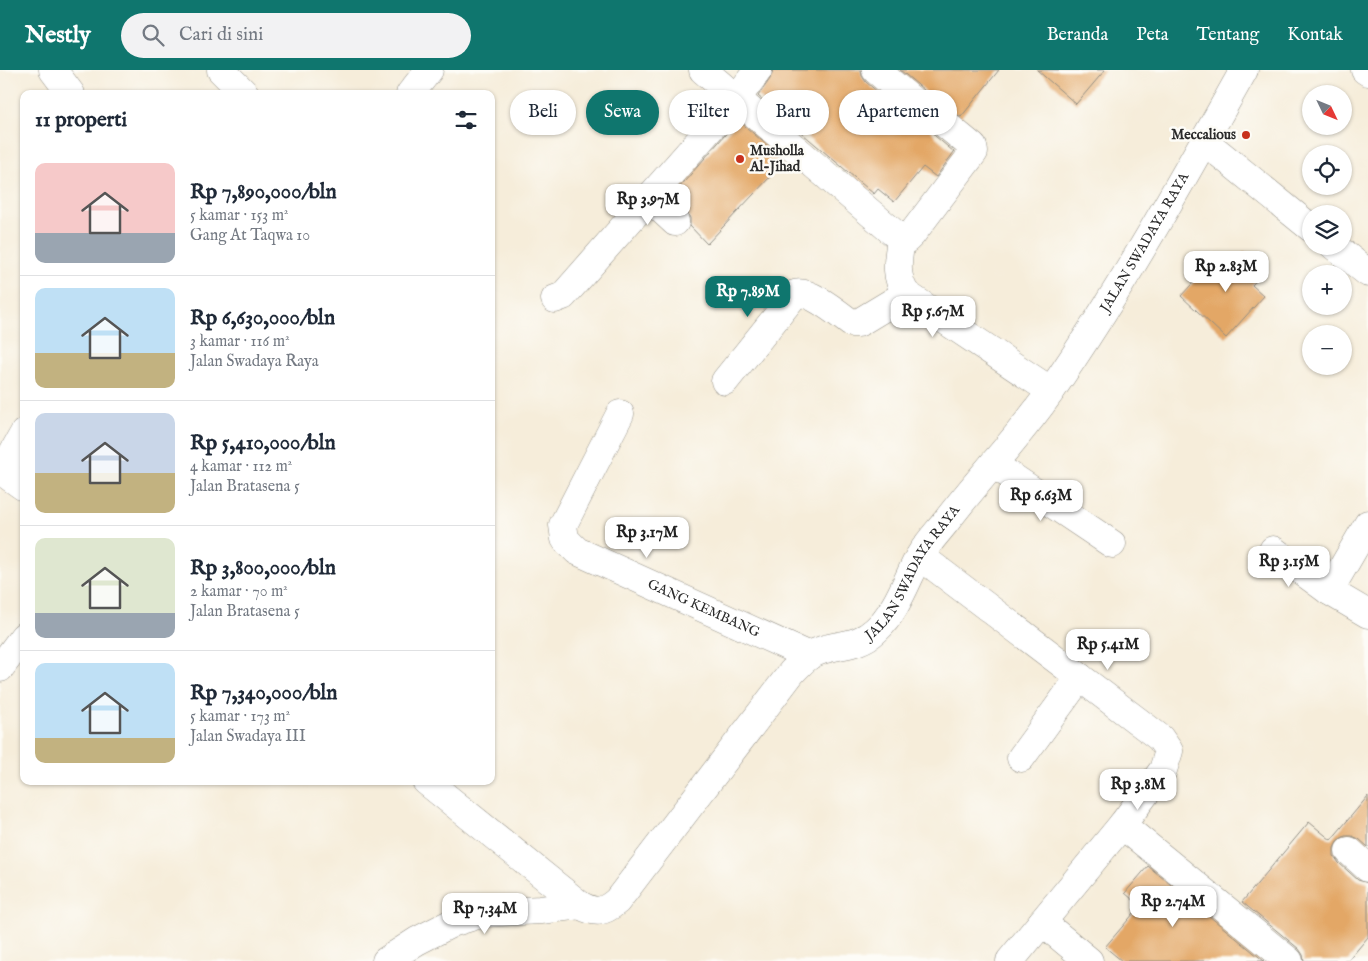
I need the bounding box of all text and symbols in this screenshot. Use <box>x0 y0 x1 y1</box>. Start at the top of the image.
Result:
search box <box>121 13 471 58</box>
text: Nestly <box>25 20 91 51</box>
icon: search <box>139 21 167 49</box>
text: Cari di sini <box>179 23 263 47</box>
text: Beranda <box>1047 24 1108 47</box>
text: Peta <box>1136 24 1169 47</box>
text: Tentang <box>1197 24 1259 47</box>
text: Kontak <box>1287 24 1343 47</box>
north arrow <box>1302 85 1352 135</box>
map controls <box>1302 85 1352 375</box>
chip: Beli <box>510 90 576 135</box>
chip: Sewa <box>586 90 659 135</box>
chip: Filter <box>669 90 747 135</box>
chip: Baru <box>757 90 829 135</box>
chip: Apartemen <box>839 90 957 135</box>
icon: filters <box>452 106 480 134</box>
text: 11 properti <box>35 107 127 134</box>
place label: Meccalious <box>1171 126 1236 144</box>
marker: Meccalious <box>1240 129 1252 141</box>
place label: Musholla Al-Jihad <box>749 142 805 176</box>
button: locate <box>1302 145 1352 195</box>
marker: Musholla Al-Jihad <box>734 153 746 165</box>
street label: JALAN SWADAYA RAYA <box>1095 169 1194 317</box>
text: Rp 7,890,000/bln <box>190 179 337 206</box>
icon: home <box>75 183 135 243</box>
pin: Rp 3.97M <box>596 184 700 226</box>
text: Rp 3.97M <box>616 190 680 210</box>
button: layers <box>1302 205 1352 255</box>
text: 5 kamar · 153 m² <box>190 206 288 226</box>
text: Gang At Taqwa 10 <box>190 226 310 246</box>
pin: Rp 2.83M <box>1174 250 1278 293</box>
text: Rp 2.83M <box>1195 257 1257 277</box>
button: + <box>1302 265 1352 315</box>
pin: Rp 7.89M <box>696 276 800 318</box>
text: Rp 7.89M <box>716 282 780 302</box>
pin: Rp 5.67M <box>881 296 985 338</box>
text: Rp 5.67M <box>902 302 964 322</box>
text: Rp 6,630,000/bln <box>190 305 335 332</box>
icon: home <box>75 308 135 368</box>
button: − <box>1302 325 1352 375</box>
text: 3 kamar · 116 m² <box>190 332 290 352</box>
text: Jalan Swadaya Raya <box>190 352 319 372</box>
text: Rp 5,410,000/bln <box>190 430 336 457</box>
icon: home <box>75 433 135 493</box>
text: 4 kamar · 112 m² <box>190 457 292 477</box>
text: Jalan Bratasena 5 <box>190 477 300 497</box>
pin: Rp 6.63M <box>989 480 1093 522</box>
text: Rp 6.63M <box>1010 486 1072 506</box>
street label: JALAN SWADAYA RAYA <box>860 501 964 646</box>
pin: Rp 3.17M <box>595 516 699 559</box>
text: Rp 3.17M <box>616 523 678 543</box>
pin: Rp 3.15M <box>1237 546 1341 588</box>
text: Rp 3.15M <box>1259 552 1319 572</box>
text: Rp 3,800,000/bln <box>190 555 336 582</box>
icon: home <box>75 558 135 618</box>
street label: GANG KEMBANG <box>645 575 764 642</box>
text: 2 kamar · 70 m² <box>190 582 288 602</box>
text: Jalan Bratasena 5 <box>190 602 300 622</box>
pin: Rp 5.41M <box>1056 628 1160 671</box>
text: Rp 5.41M <box>1077 635 1139 655</box>
text: Rp 7,340,000/bln <box>190 680 337 707</box>
icon: home <box>75 683 135 743</box>
text: 5 kamar · 173 m² <box>190 707 290 727</box>
text: Jalan Swadaya III <box>190 727 306 747</box>
pin: Rp 3.8M <box>1092 768 1184 811</box>
text: Rp 3.8M <box>1111 775 1165 795</box>
pin: Rp 2.74M <box>1121 886 1225 928</box>
pin: Rp 7.34M <box>433 892 537 935</box>
text: Rp 2.74M <box>1141 892 1205 912</box>
text: Rp 7.34M <box>453 899 517 919</box>

